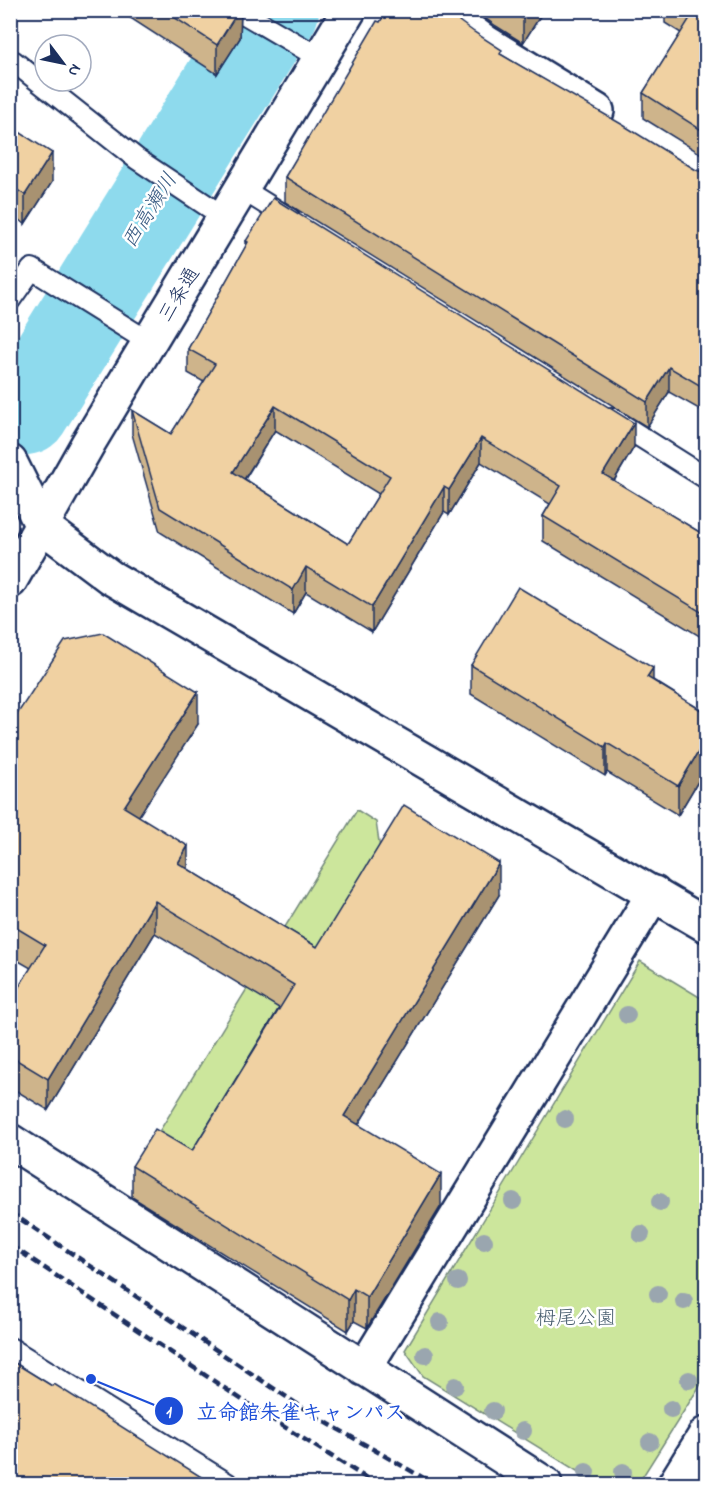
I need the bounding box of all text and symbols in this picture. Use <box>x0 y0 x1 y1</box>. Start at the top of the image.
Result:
north arrow <box>33 33 93 93</box>
text: N <box>61 59 87 81</box>
water label: 西高瀬川 <box>116 167 186 255</box>
street label: 三条通 <box>152 262 208 328</box>
park label: 栂尾公園 <box>536 1305 616 1334</box>
callout: 立命館朱雀キャンパス <box>154 1392 418 1431</box>
text: 立命館朱雀キャンパス <box>196 1399 406 1429</box>
text: 1 <box>166 1400 172 1426</box>

